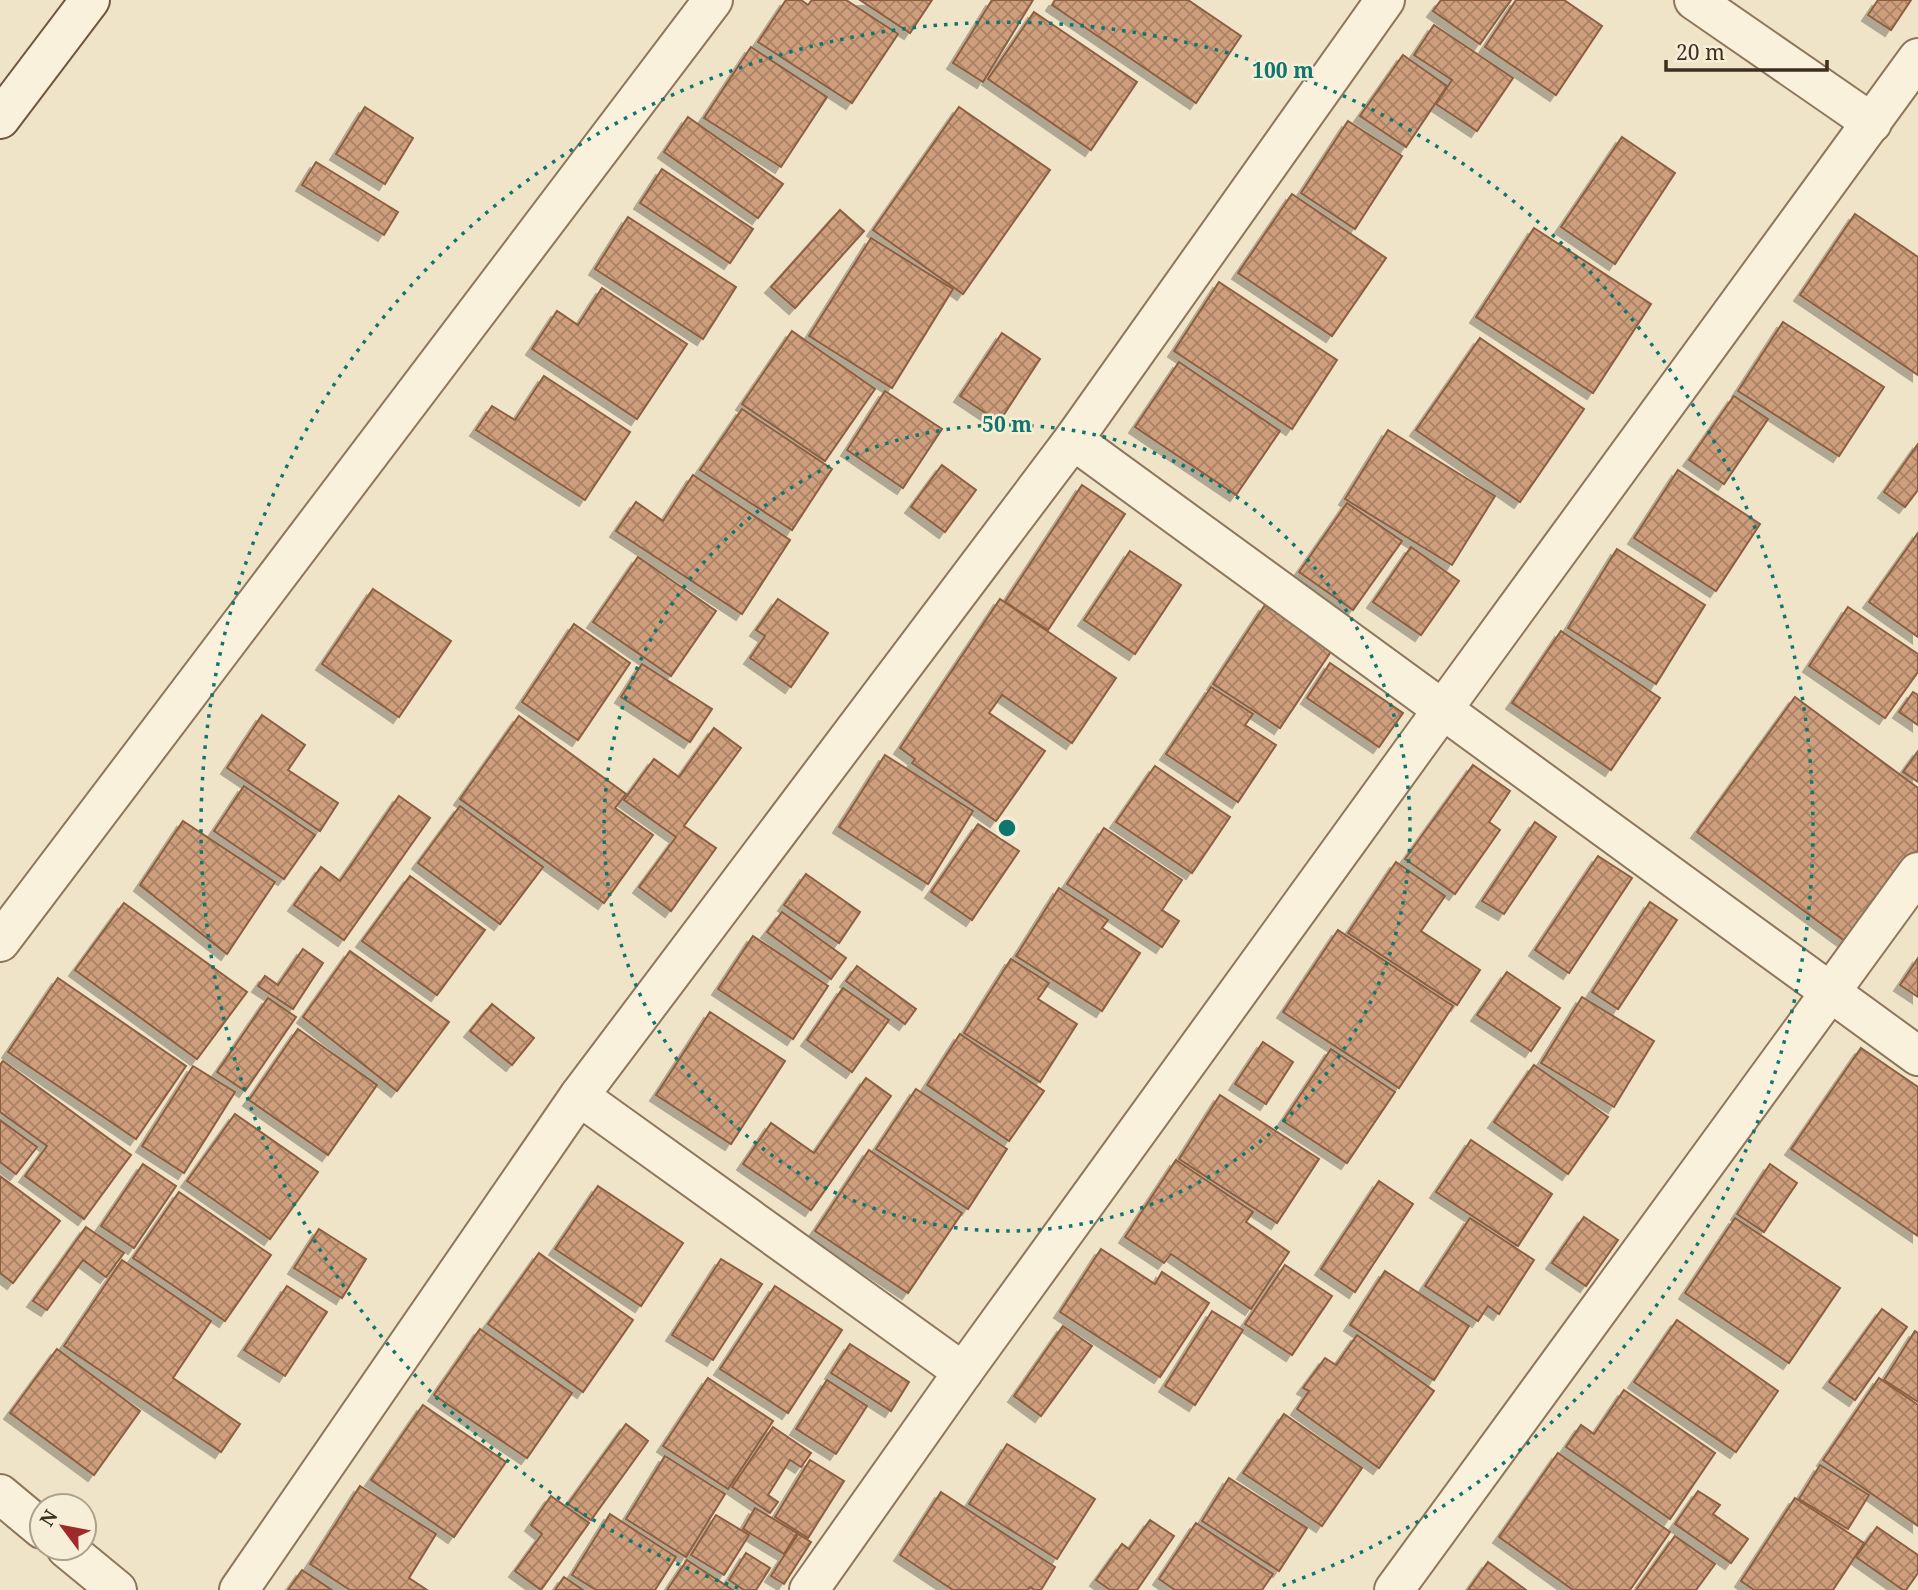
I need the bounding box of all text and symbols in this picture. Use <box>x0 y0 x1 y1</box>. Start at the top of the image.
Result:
scale bar <box>1666 28 1827 72</box>
text: 20 m <box>1676 38 1725 66</box>
text: 100 m <box>1252 56 1314 84</box>
text: 50 m <box>982 410 1032 438</box>
centre of rings <box>995 816 1019 840</box>
north arrow <box>28 1492 98 1562</box>
text: N <box>34 1505 64 1531</box>

